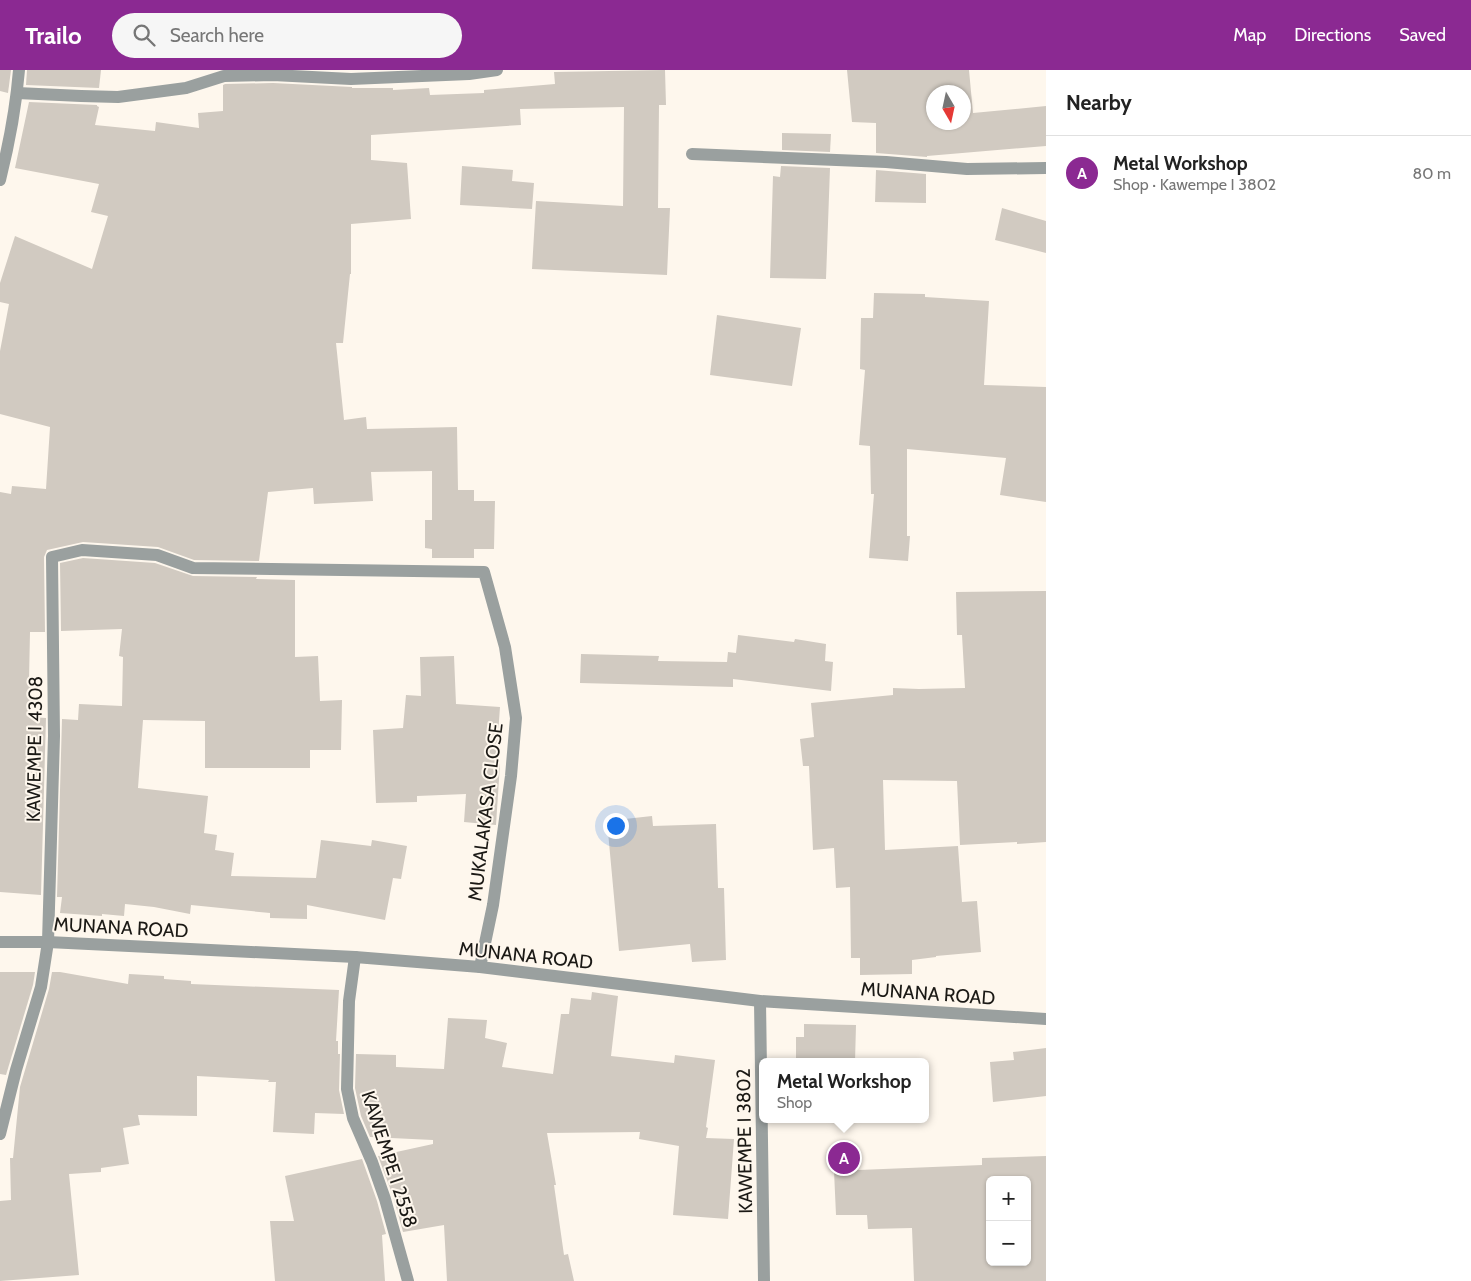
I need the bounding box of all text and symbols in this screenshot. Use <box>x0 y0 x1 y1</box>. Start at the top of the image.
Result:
search box <box>112 13 462 58</box>
text: Trailo <box>25 21 82 50</box>
icon: search <box>130 21 158 49</box>
text: Search here <box>170 24 264 47</box>
text: Map <box>1233 24 1266 46</box>
text: Directions <box>1294 24 1371 46</box>
text: Saved <box>1399 24 1446 46</box>
north arrow <box>926 85 971 130</box>
text: Nearby <box>1066 90 1132 115</box>
text: Metal Workshop <box>1113 152 1248 175</box>
text: A <box>1077 164 1087 183</box>
text: 80 m <box>1413 164 1451 183</box>
text: Shop · Kawempe I 3802 <box>1113 175 1276 194</box>
street label: KAWEMPE I 4308 <box>22 676 47 822</box>
street label: MUKALAKASA CLOSE <box>463 722 508 902</box>
your location <box>603 813 629 839</box>
street label: MUNANA ROAD <box>53 912 189 943</box>
street label: MUNANA ROAD <box>458 937 594 974</box>
street label: MUNANA ROAD <box>860 977 996 1010</box>
popup <box>759 1058 929 1123</box>
street label: KAWEMPE I 3802 <box>732 1068 757 1214</box>
text: Metal Workshop <box>777 1070 911 1093</box>
street label: KAWEMPE I 2558 <box>357 1088 422 1230</box>
text: Shop <box>777 1093 812 1112</box>
pin: A <box>828 1139 860 1177</box>
map controls <box>986 1176 1031 1266</box>
button: + <box>986 1176 1031 1221</box>
button: − <box>986 1221 1031 1266</box>

